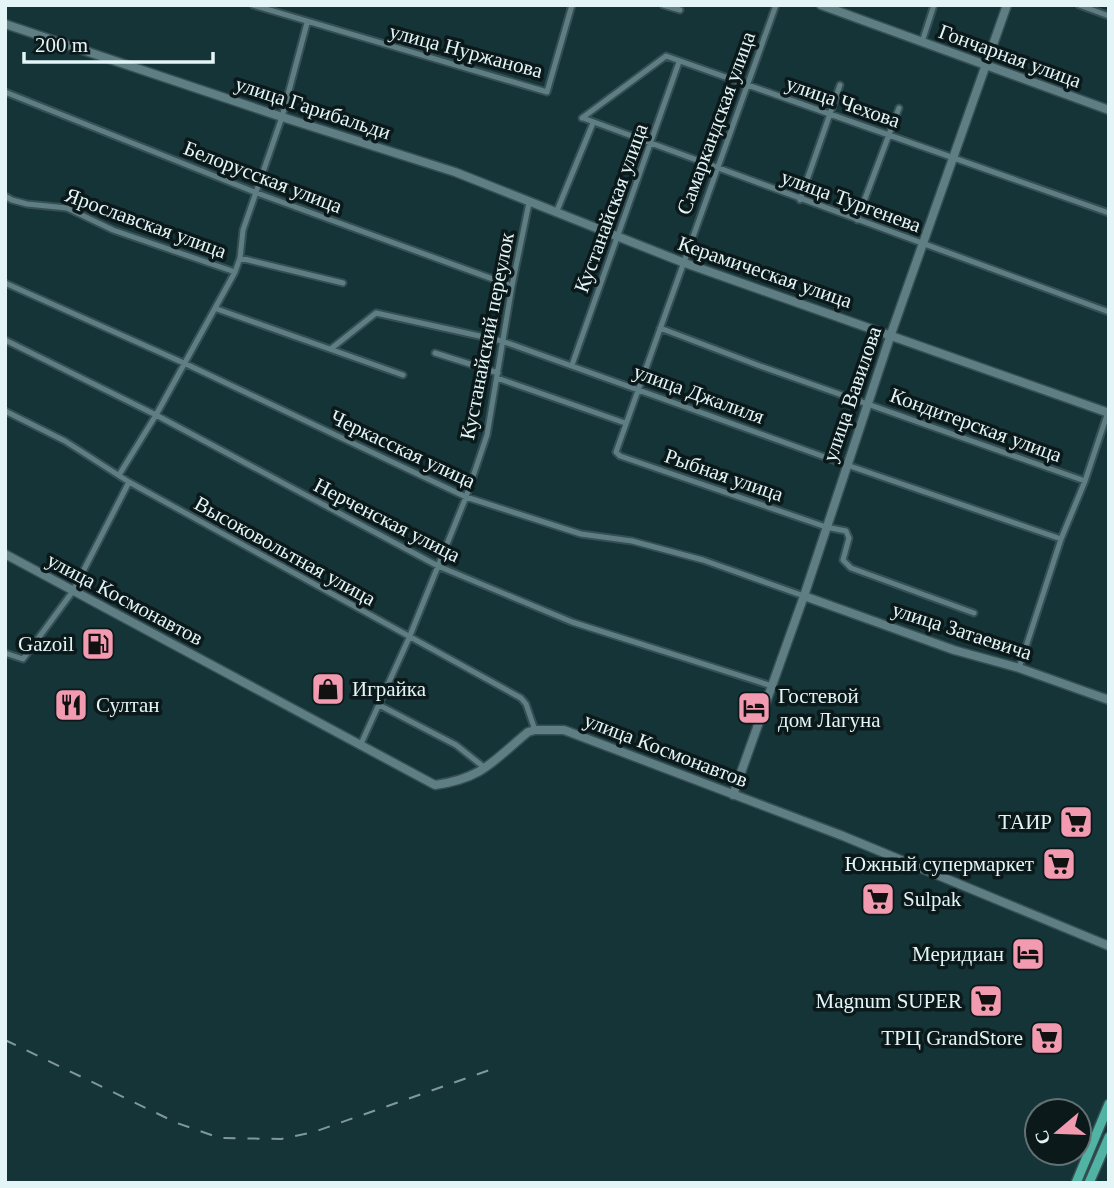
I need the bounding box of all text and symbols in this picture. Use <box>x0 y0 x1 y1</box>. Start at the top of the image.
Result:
street label: улица Нуржанова <box>387 19 546 83</box>
street label: Гончарная улица <box>936 19 1085 93</box>
scale bar <box>24 21 214 65</box>
street label: Самаркандская улица <box>672 28 760 218</box>
text: 200 m <box>35 33 88 57</box>
street label: улица Чехова <box>783 71 904 133</box>
street label: улица Гарибальди <box>232 72 394 144</box>
street label: Кустанайская улица <box>569 120 653 296</box>
street label: Белорусская улица <box>180 136 346 218</box>
street label: улица Тургенева <box>778 165 925 238</box>
street label: Ярославская улица <box>62 183 230 264</box>
street label: Кустанайский переулок <box>455 230 519 442</box>
street label: Керамическая улица <box>675 231 856 313</box>
street label: улица Вавилова <box>818 323 887 465</box>
street label: улица Джалиля <box>630 359 768 429</box>
street label: Кондитерская улица <box>887 383 1066 467</box>
street label: Черкасская улица <box>327 405 480 493</box>
street label: Рыбная улица <box>662 444 787 507</box>
street label: Нерченская улица <box>310 473 465 568</box>
street label: Высоковольтная улица <box>190 491 380 611</box>
street label: улица Космонавтов <box>43 548 207 650</box>
street label: улица Затаевича <box>889 597 1036 665</box>
fuel station icon: Gazoil <box>79 625 117 663</box>
place label: Gazoil <box>18 632 74 656</box>
shop icon: Играйка <box>309 670 347 708</box>
place label: Играйка <box>352 677 427 701</box>
place label: Гостевой дом Лагуна <box>778 684 881 732</box>
restaurant icon: Султан <box>52 686 90 724</box>
hotel icon: Гостевой дом Лагуна <box>735 689 773 727</box>
place label: Султан <box>96 693 160 717</box>
street label: улица Космонавтов <box>581 708 751 792</box>
supermarket icon: ТАИР <box>1057 803 1095 841</box>
place label: ТАИР <box>998 810 1052 834</box>
supermarket icon: Южный супермаркет <box>1040 845 1078 883</box>
place label: Южный супермаркет <box>844 852 1034 876</box>
supermarket icon: Sulpak <box>859 880 897 918</box>
place label: Sulpak <box>903 887 962 911</box>
hotel icon: Меридиан <box>1009 935 1047 973</box>
place label: Меридиан <box>912 942 1004 966</box>
supermarket icon: Magnum SUPER <box>967 982 1005 1020</box>
place label: Magnum SUPER <box>816 989 962 1013</box>
supermarket icon: ТРЦ GrandStore <box>1028 1019 1066 1057</box>
place label: ТРЦ GrandStore <box>881 1026 1023 1050</box>
north arrow <box>1023 1097 1093 1167</box>
text: С <box>1030 1127 1055 1147</box>

